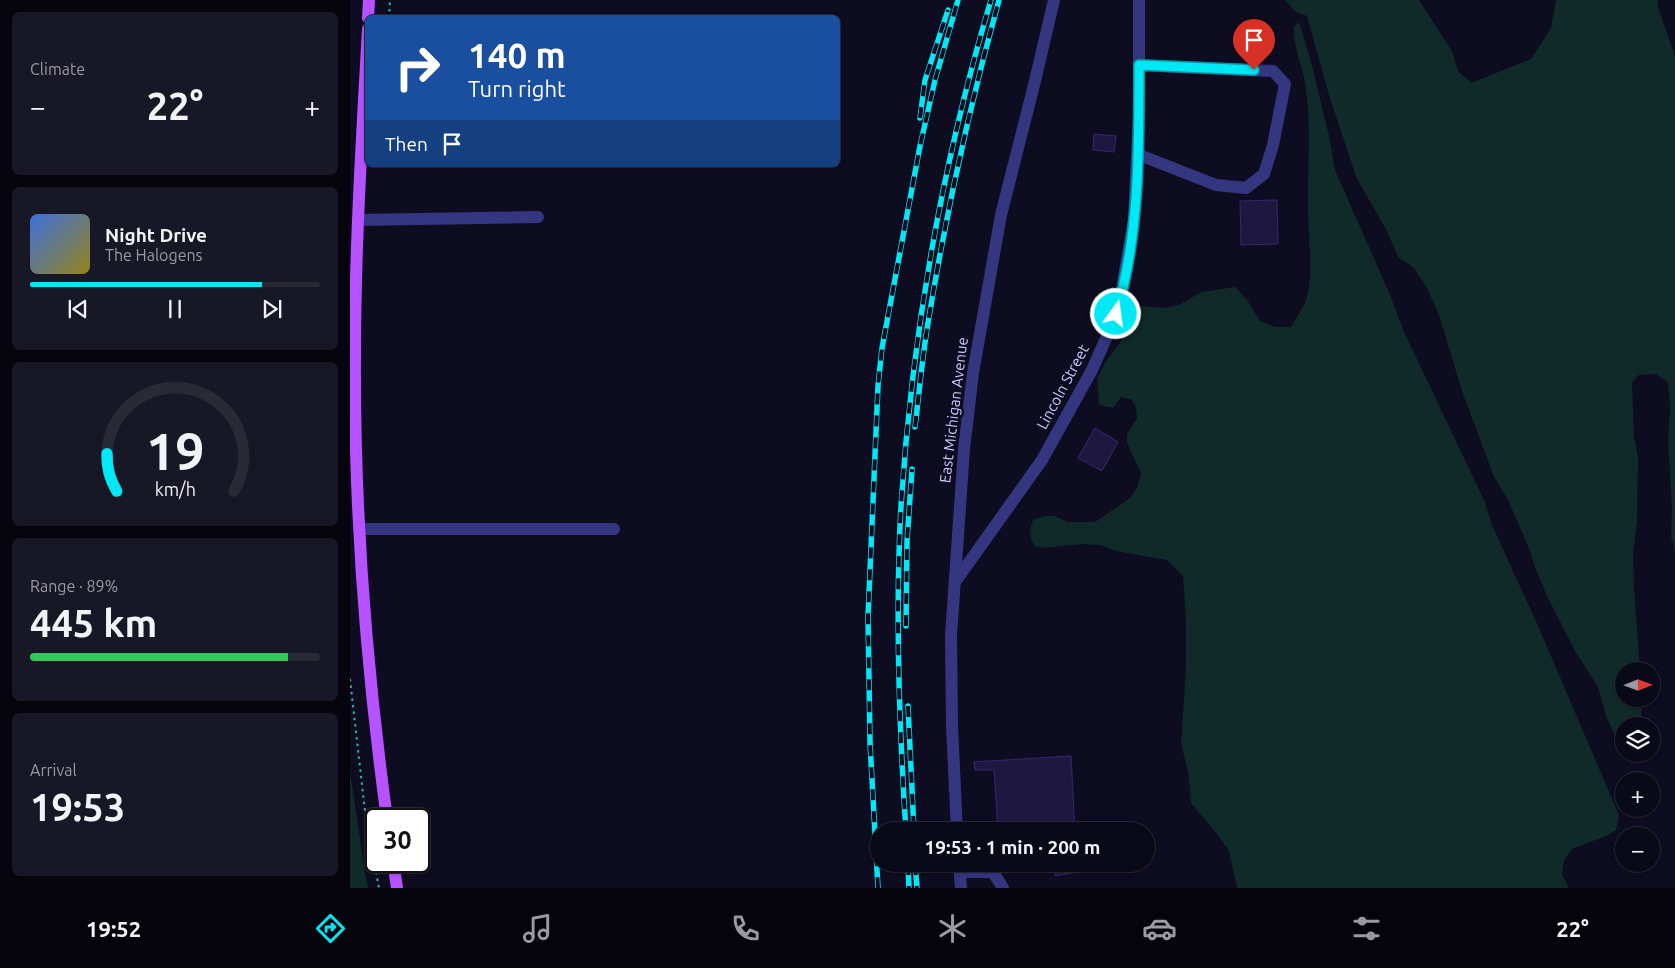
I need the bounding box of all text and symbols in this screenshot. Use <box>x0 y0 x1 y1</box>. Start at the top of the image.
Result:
pin <box>1233 19 1275 70</box>
icon: arrive <box>1240 26 1268 54</box>
icon: right <box>385 35 450 100</box>
text: 140 m <box>468 35 566 75</box>
text: Climate <box>30 60 85 78</box>
text: Turn right <box>468 76 566 101</box>
text: 22° <box>147 85 203 127</box>
text: − <box>30 91 46 122</box>
text: + <box>304 91 320 122</box>
icon: arrive <box>438 130 466 158</box>
text: Then <box>385 133 428 155</box>
text: Night Drive <box>105 224 207 246</box>
text: The Halogens <box>105 246 203 264</box>
position arrow <box>1089 287 1141 339</box>
icon: previous <box>64 295 92 323</box>
icon: pause <box>161 295 189 323</box>
icon: next <box>258 295 286 323</box>
street label: East Michigan Avenue <box>936 336 971 484</box>
street label: Lincoln Street <box>1033 341 1092 432</box>
text: 19 <box>146 422 204 480</box>
text: km/h <box>154 479 196 499</box>
text: Range · 89% <box>30 577 118 595</box>
text: 445 km <box>30 602 157 644</box>
north arrow <box>1615 662 1660 708</box>
map controls <box>1615 662 1660 872</box>
button: layers <box>1615 717 1660 762</box>
text: Arrival <box>30 761 77 779</box>
button: + <box>1615 772 1660 817</box>
text: 19:53 <box>30 786 125 828</box>
speed limit sign: 30 <box>365 808 430 873</box>
button: − <box>1615 827 1660 872</box>
text: 19:53 · 1 min · 200 m <box>925 836 1100 858</box>
icon: directions <box>313 911 348 946</box>
icon: music <box>520 911 555 946</box>
icon: phone <box>728 911 763 946</box>
icon: climate <box>935 911 970 946</box>
icon: car <box>1142 911 1177 946</box>
icon: filters <box>1349 911 1384 946</box>
text: 19:52 <box>86 916 141 941</box>
text: 22° <box>1556 916 1589 941</box>

